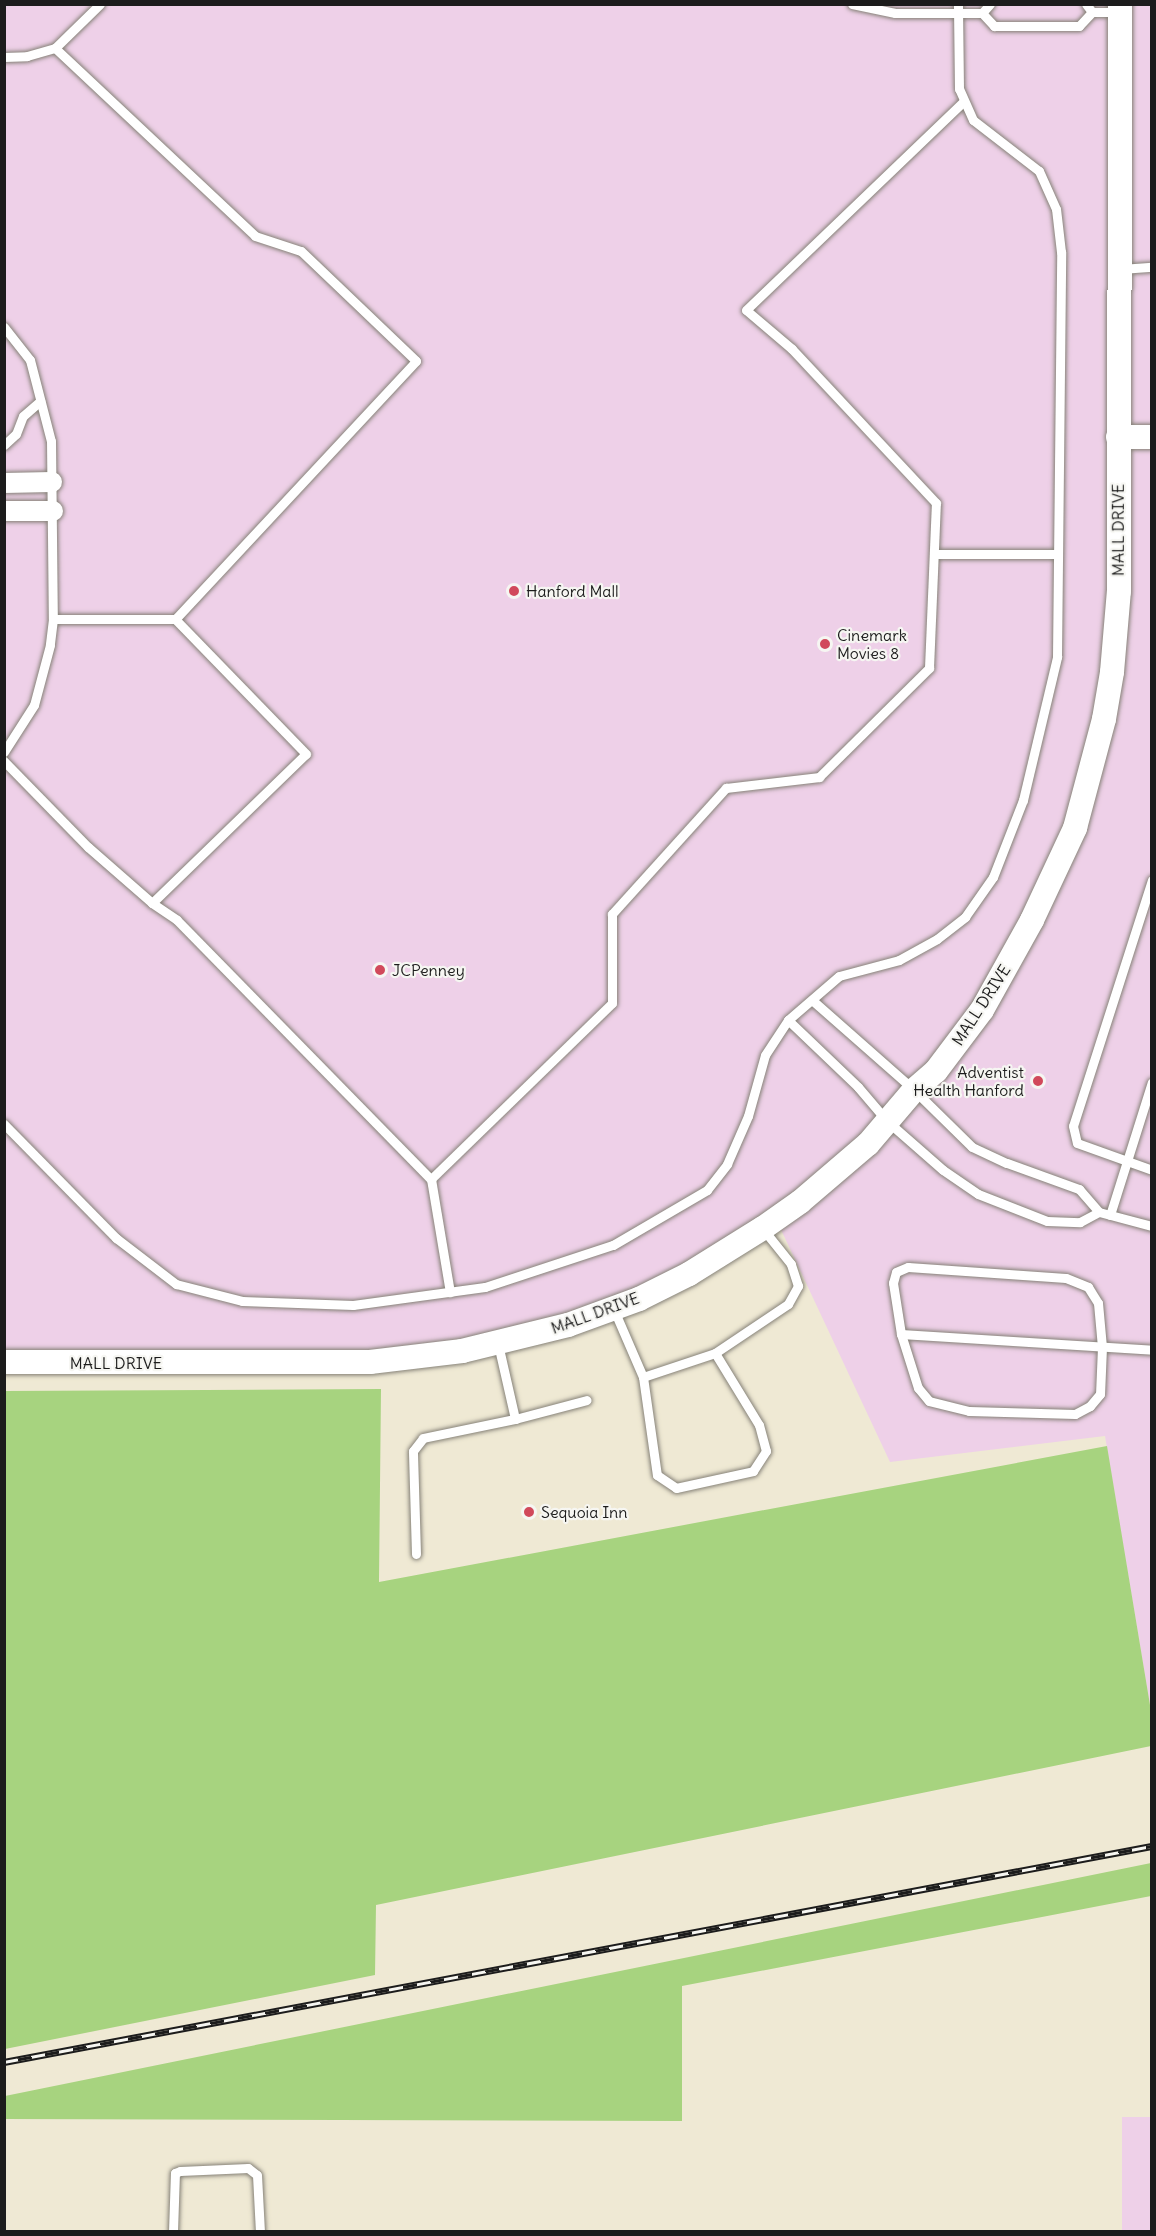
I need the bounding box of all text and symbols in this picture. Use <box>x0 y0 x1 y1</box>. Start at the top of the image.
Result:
street label: MALL DRIVE <box>1108 484 1128 576</box>
place label: Hanford Mall <box>526 581 619 601</box>
marker: Hanford Mall <box>507 584 521 598</box>
place label: Cinemark Movies 8 <box>837 625 907 663</box>
marker: Cinemark Movies 8 <box>818 637 832 651</box>
place label: JCPenney <box>392 960 465 980</box>
street label: MALL DRIVE <box>948 961 1014 1049</box>
marker: JCPenney <box>373 963 387 977</box>
place label: Adventist Health Hanford <box>913 1062 1024 1100</box>
marker: Adventist Health Hanford <box>1029 1072 1047 1090</box>
street label: MALL DRIVE <box>548 1288 642 1338</box>
street label: MALL DRIVE <box>70 1353 162 1373</box>
place label: Sequoia Inn <box>541 1502 628 1522</box>
marker: Sequoia Inn <box>522 1505 536 1519</box>

